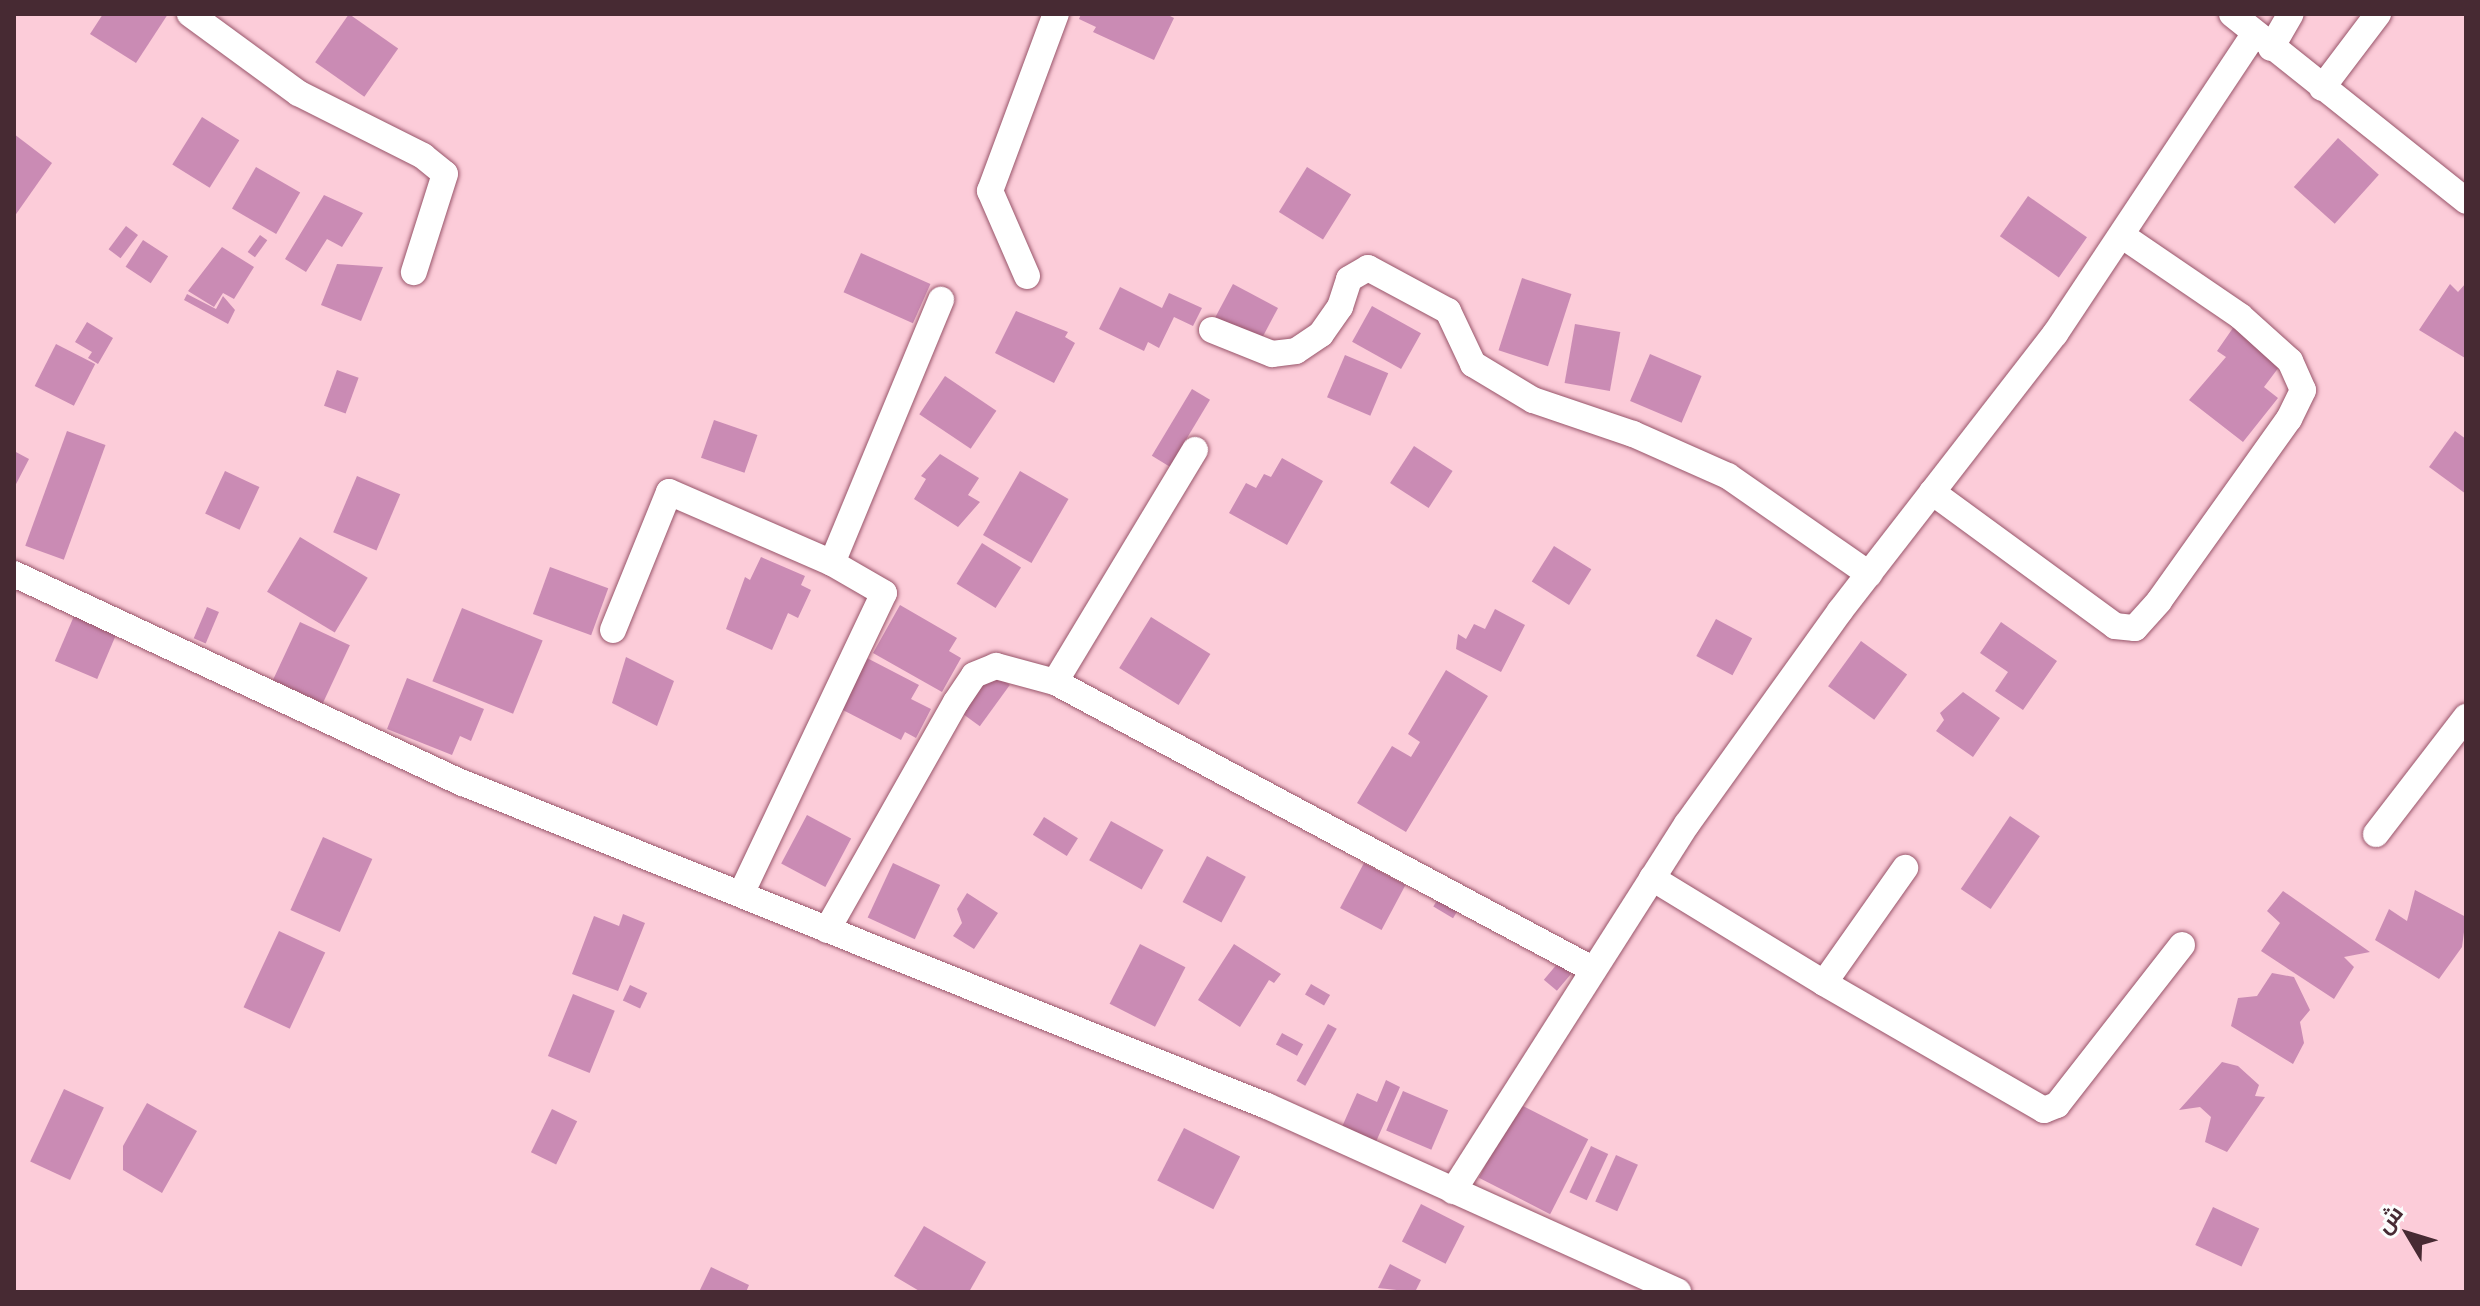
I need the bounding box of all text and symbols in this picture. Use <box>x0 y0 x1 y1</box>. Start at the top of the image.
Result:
north arrow <box>2368 1194 2448 1274</box>
text: ش <box>2369 1199 2410 1240</box>

